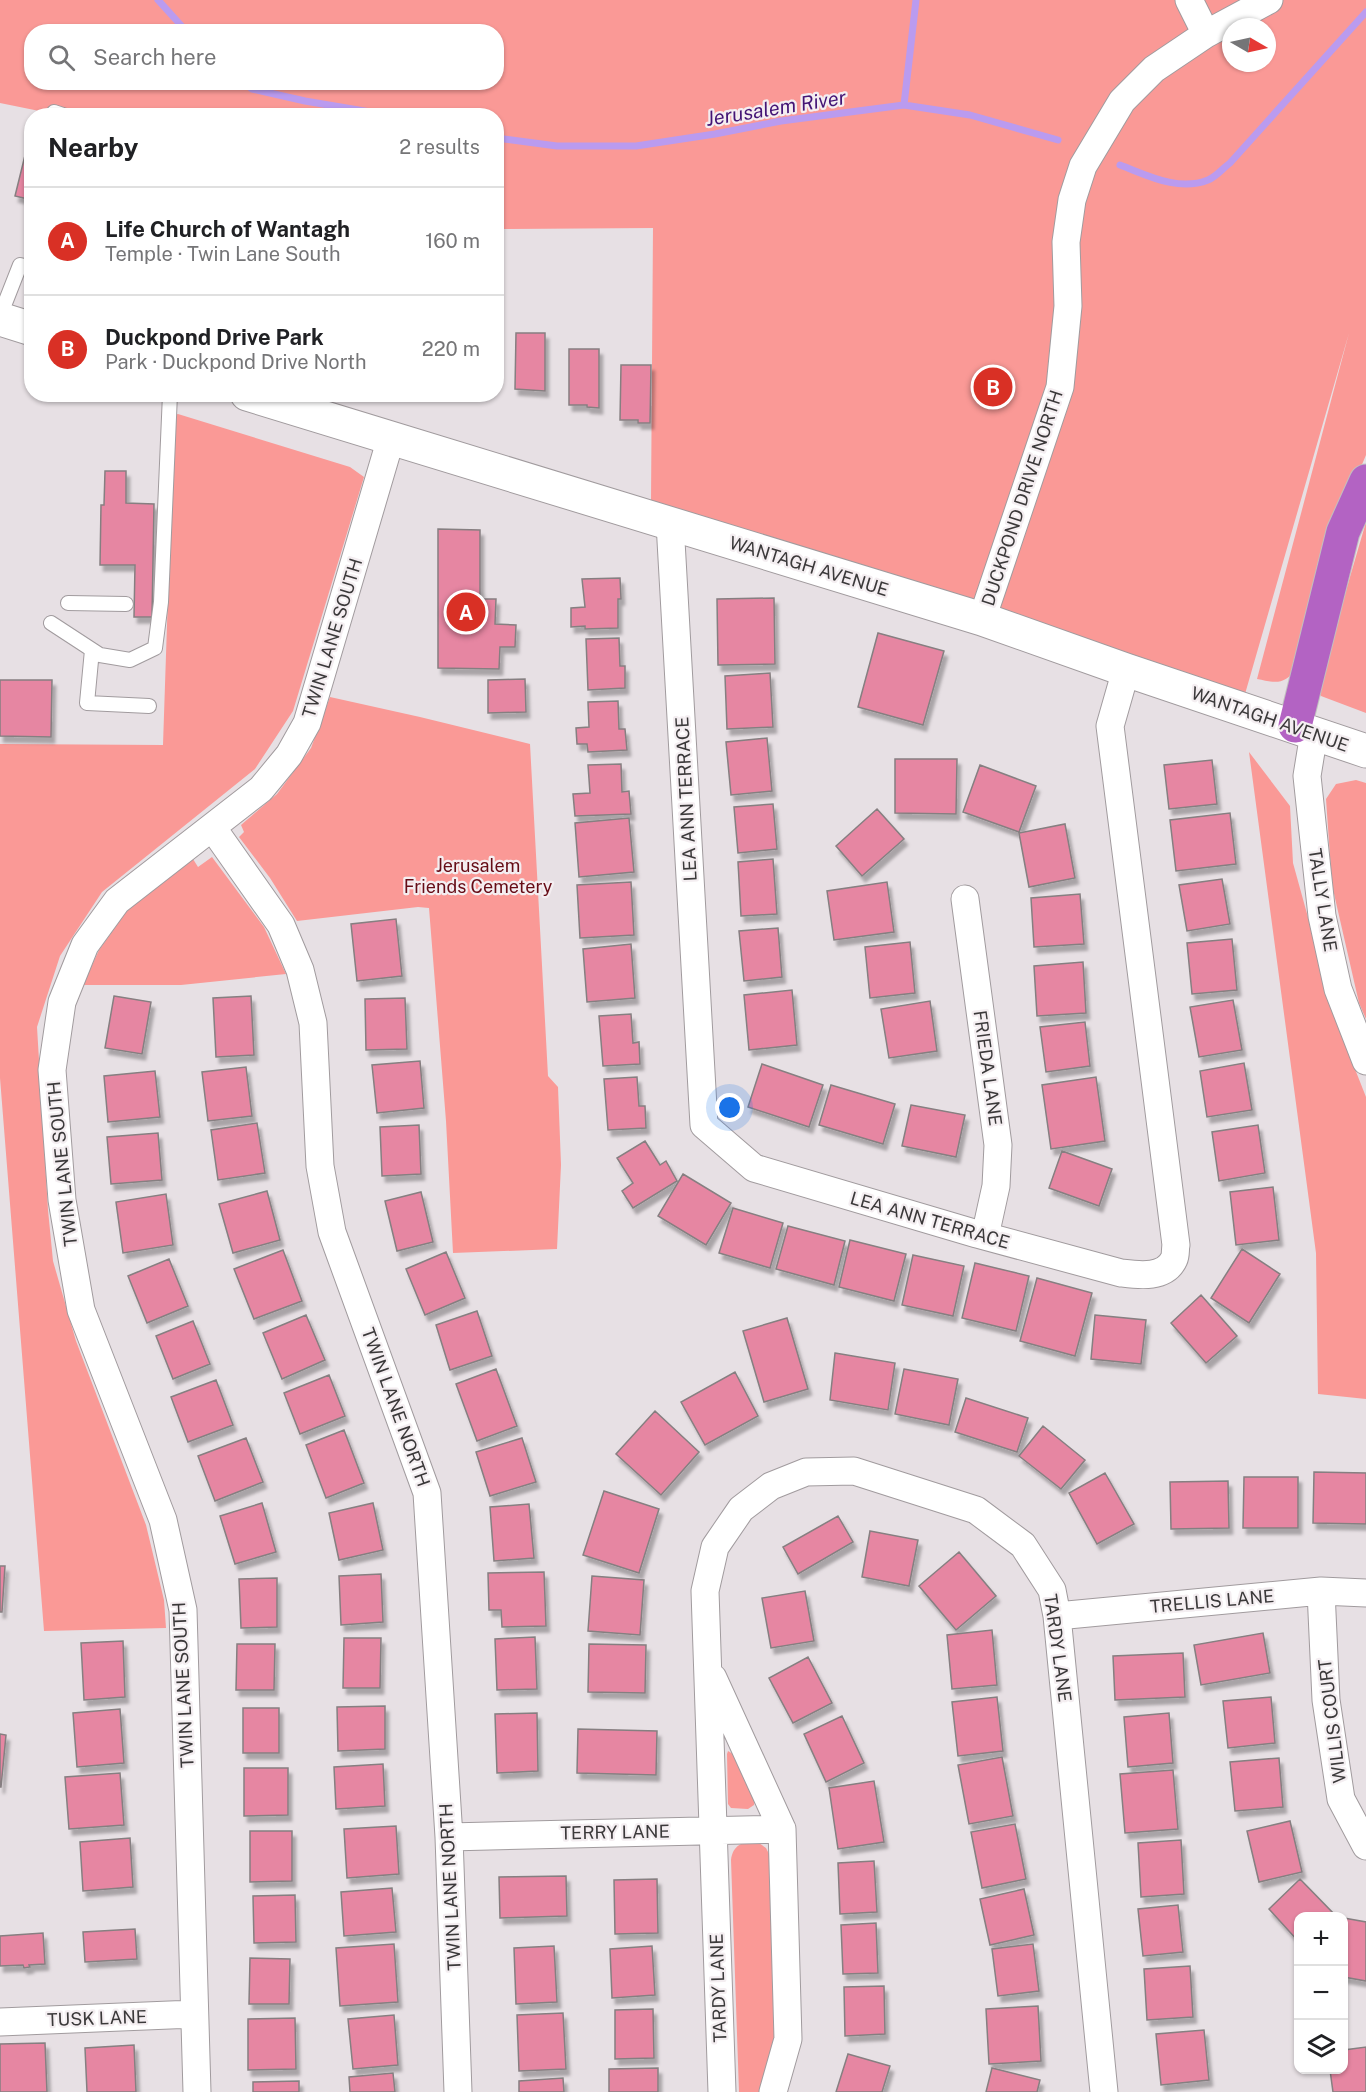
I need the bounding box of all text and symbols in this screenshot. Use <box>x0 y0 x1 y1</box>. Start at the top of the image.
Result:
north arrow <box>1222 18 1276 72</box>
search box <box>24 24 504 90</box>
icon: search <box>45 41 78 74</box>
text: Search here <box>93 44 217 70</box>
water label: Jerusalem River <box>704 85 848 131</box>
text: Nearby <box>48 132 138 163</box>
text: 2 results <box>399 135 480 159</box>
text: Life Church of Wantagh <box>105 216 350 242</box>
text: A <box>60 229 75 253</box>
text: 160 m <box>425 229 480 253</box>
text: Temple · Twin Lane South <box>105 242 341 266</box>
text: Duckpond Drive Park <box>105 324 324 350</box>
text: B <box>61 337 74 361</box>
text: 220 m <box>422 337 480 361</box>
text: Park · Duckpond Drive North <box>105 350 367 374</box>
pin: B <box>974 364 1012 410</box>
street label: DUCKPOND DRIVE NORTH <box>977 387 1067 609</box>
street label: WANTAGH AVENUE <box>727 532 891 600</box>
street label: TWIN LANE SOUTH <box>298 556 366 720</box>
pin: A <box>446 590 486 634</box>
street label: WANTAGH AVENUE <box>1188 682 1352 756</box>
street label: LEA ANN TERRACE <box>671 716 701 882</box>
street label: TALLY LANE <box>1304 847 1342 953</box>
park label: Jerusalem Friends Cemetery <box>404 855 553 897</box>
street label: FRIEDA LANE <box>969 1009 1007 1127</box>
street label: TWIN LANE SOUTH <box>43 1080 81 1248</box>
your location <box>715 1093 744 1122</box>
street label: LEA ANN TERRACE <box>848 1187 1012 1253</box>
street label: TWIN LANE NORTH <box>358 1325 434 1489</box>
street label: TRELLIS LANE <box>1149 1585 1275 1617</box>
street label: TARDY LANE <box>1040 1593 1076 1703</box>
street label: TWIN LANE SOUTH <box>168 1602 198 1768</box>
street label: WILLIS COURT <box>1314 1657 1350 1784</box>
street label: TWIN LANE NORTH <box>435 1803 465 1971</box>
street label: TERRY LANE <box>560 1821 670 1843</box>
map controls <box>1294 1912 1348 2074</box>
button: + <box>1294 1912 1348 1966</box>
street label: TARDY LANE <box>706 1933 730 2043</box>
button: − <box>1294 1966 1348 2020</box>
street label: TUSK LANE <box>47 2006 147 2030</box>
button: layers <box>1294 2020 1348 2074</box>

